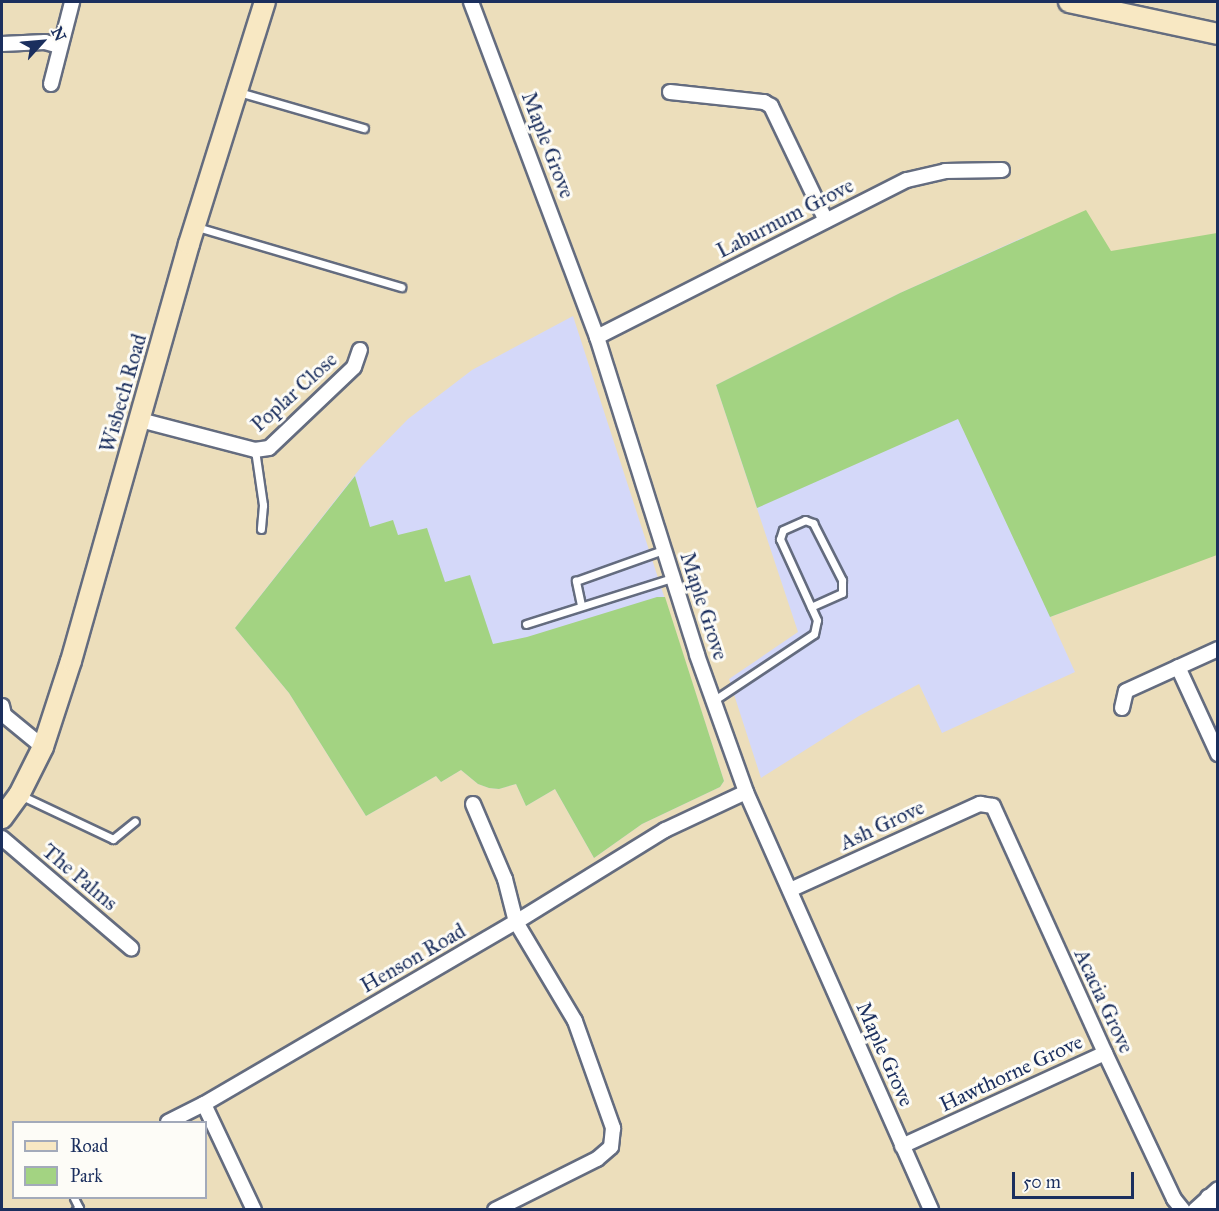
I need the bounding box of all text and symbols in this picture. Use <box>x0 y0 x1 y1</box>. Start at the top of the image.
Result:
north arrow <box>12 12 72 72</box>
text: N <box>47 24 70 44</box>
street label: Maple Grove <box>516 88 580 202</box>
street label: Laburnum Grove <box>712 173 858 263</box>
street label: Wisbech Road <box>94 331 152 455</box>
street label: Poplar Close <box>246 347 342 437</box>
street label: Maple Grove <box>675 549 733 663</box>
street label: Ash Grove <box>836 795 928 855</box>
street label: The Palms <box>37 838 123 916</box>
street label: Henson Road <box>356 918 470 998</box>
street label: Acacia Grove <box>1069 945 1139 1057</box>
street label: Maple Grove <box>851 998 919 1110</box>
street label: Hawthorne Grove <box>935 1029 1087 1117</box>
legend <box>12 1121 207 1199</box>
text: Road <box>70 1135 108 1157</box>
scale bar <box>1015 1160 1136 1198</box>
text: Park <box>70 1165 103 1187</box>
text: 50 m <box>1023 1171 1061 1193</box>

